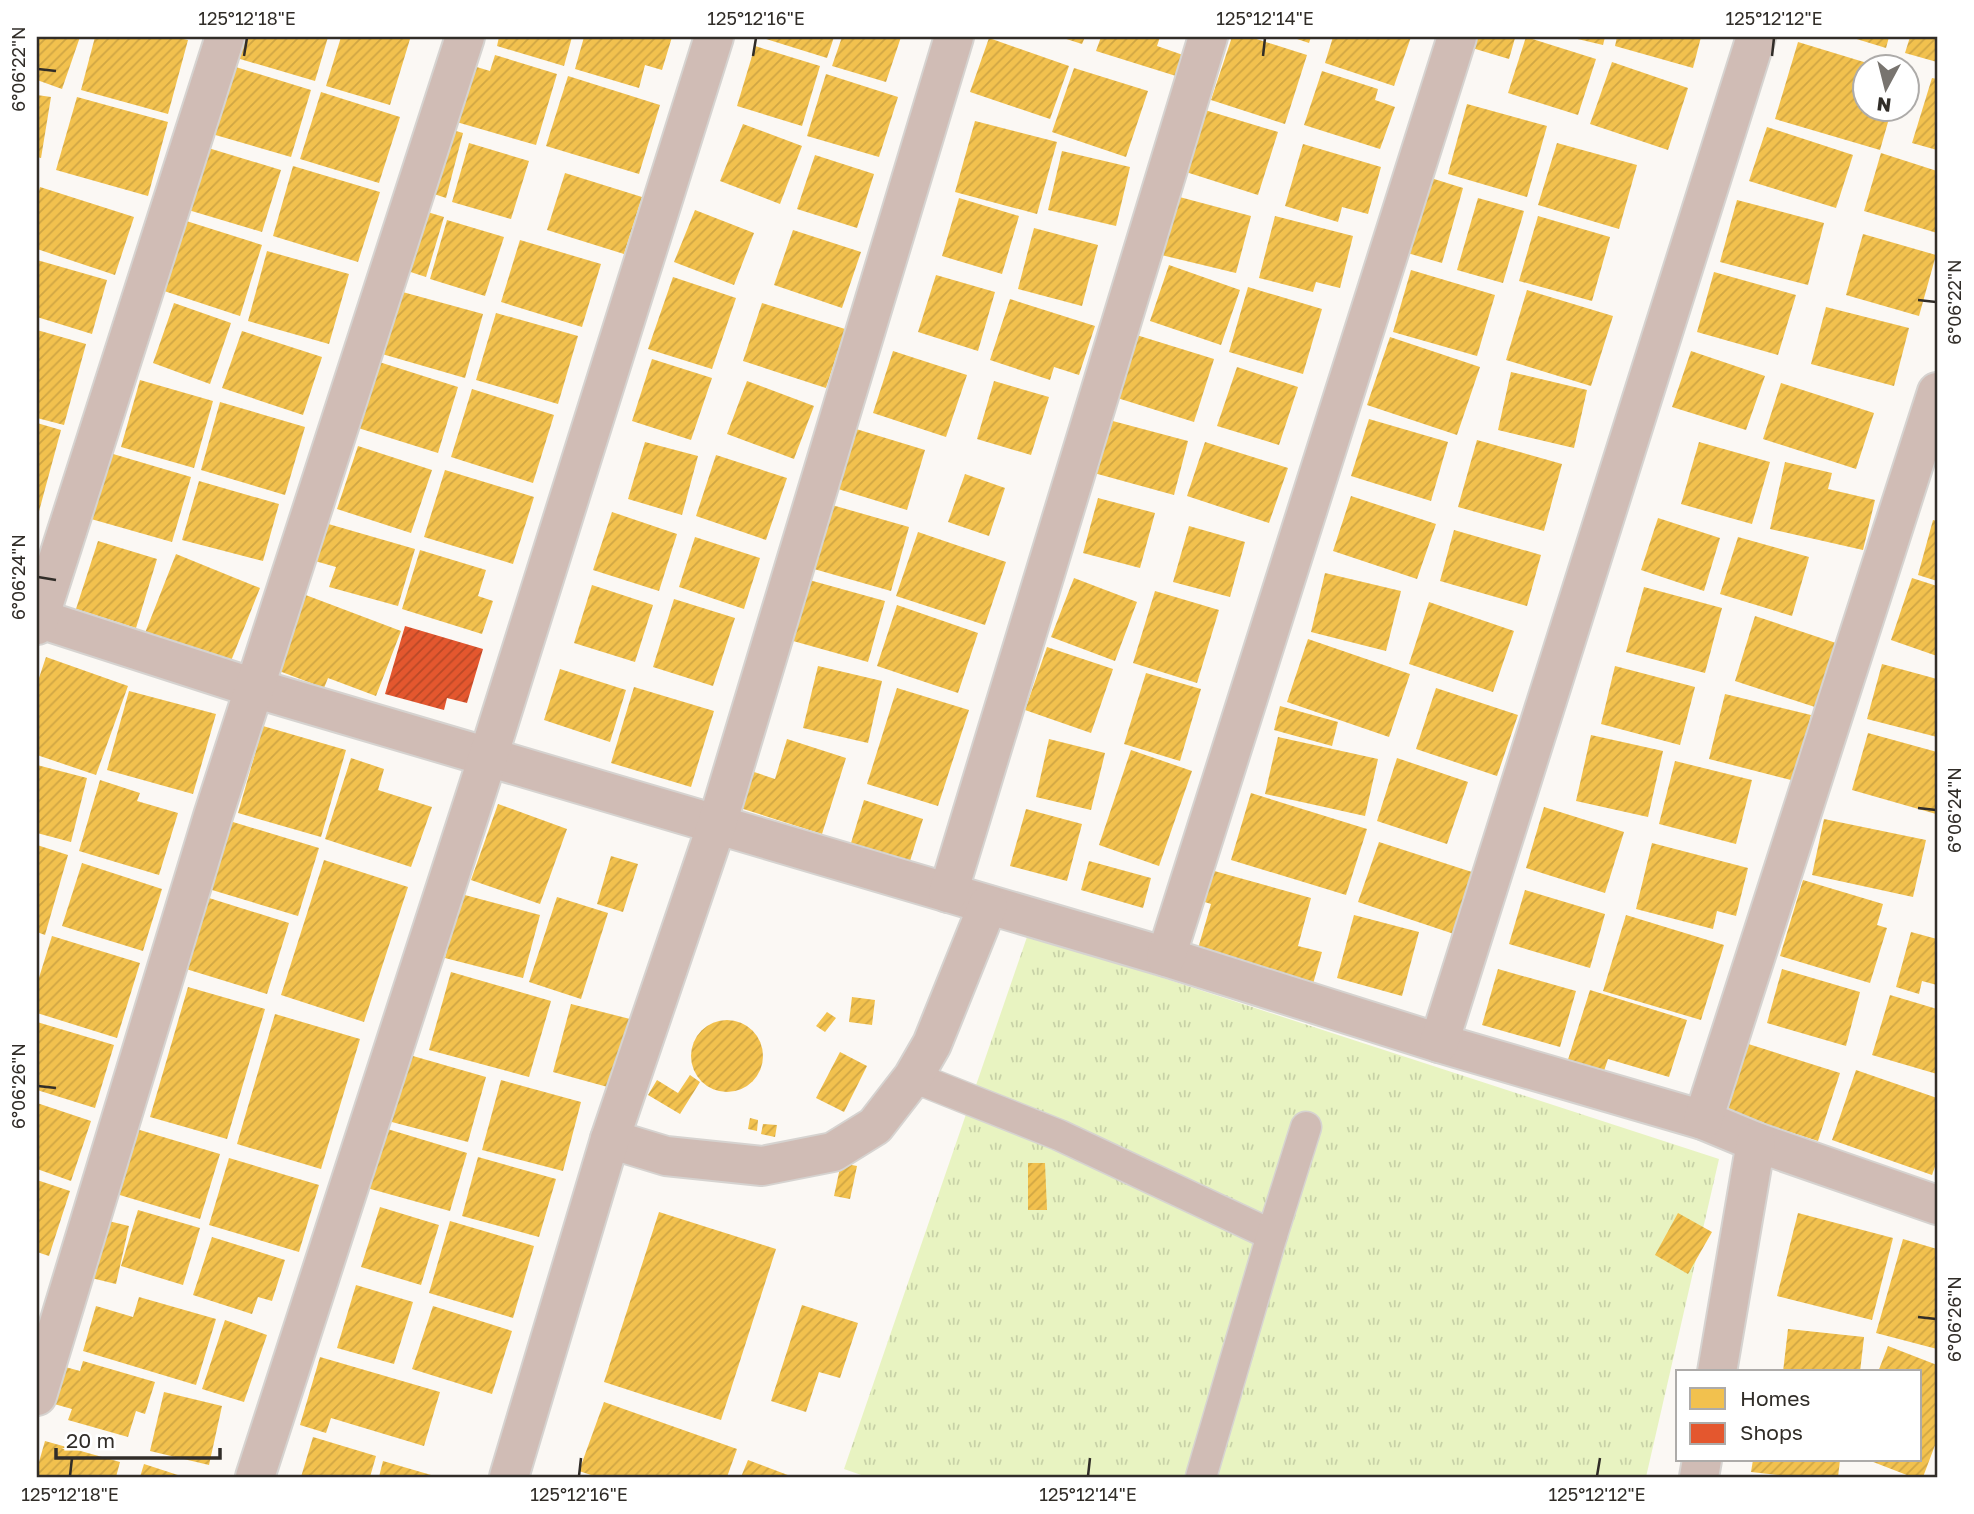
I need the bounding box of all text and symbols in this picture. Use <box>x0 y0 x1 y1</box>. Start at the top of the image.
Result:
text: 125°12'18"E <box>198 7 296 29</box>
text: 125°12'16"E <box>707 7 805 29</box>
text: 125°12'14"E <box>1216 7 1314 29</box>
text: 125°12'12"E <box>1726 7 1822 29</box>
text: 6°06'22"N <box>7 26 29 112</box>
north arrow <box>1852 52 1922 122</box>
text: N <box>1875 93 1892 118</box>
text: 6°06'22"N <box>1943 259 1965 345</box>
text: 6°06'24"N <box>7 534 29 620</box>
text: 6°06'24"N <box>1943 767 1965 853</box>
text: 6°06'26"N <box>7 1043 29 1129</box>
text: 6°06'26"N <box>1943 1276 1965 1362</box>
legend <box>1676 1370 1922 1462</box>
text: Homes <box>1740 1385 1810 1411</box>
scale bar <box>56 1416 220 1460</box>
text: Shops <box>1740 1419 1803 1445</box>
text: 20 m <box>66 1427 115 1453</box>
text: 125°12'18"E <box>21 1483 119 1505</box>
text: 125°12'16"E <box>530 1483 628 1505</box>
text: 125°12'14"E <box>1039 1483 1137 1505</box>
text: 125°12'12"E <box>1549 1483 1645 1505</box>

